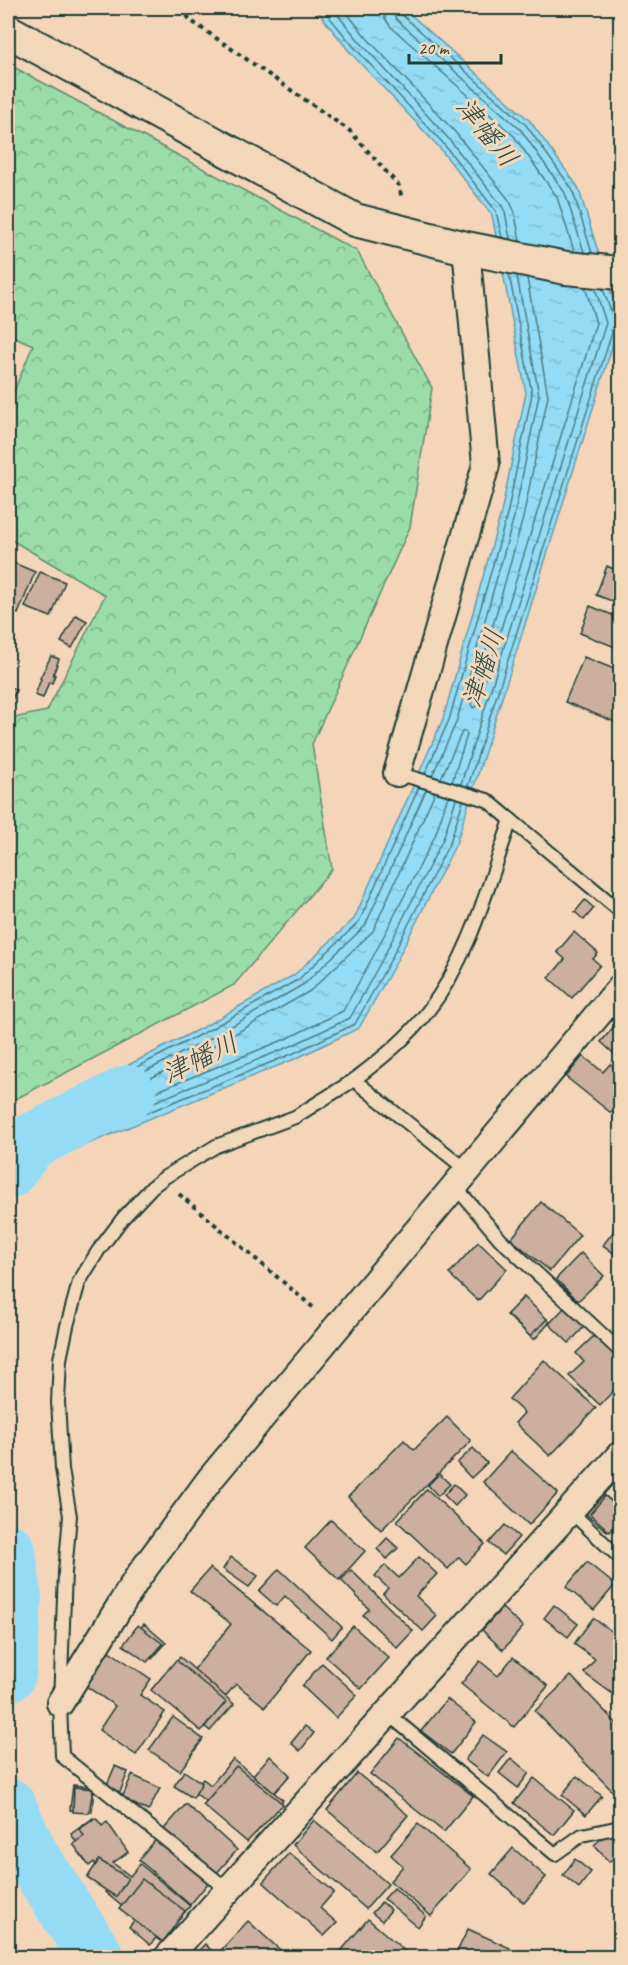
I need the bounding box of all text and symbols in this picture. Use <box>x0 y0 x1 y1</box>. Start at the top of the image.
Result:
scale bar <box>409 27 500 65</box>
text: 20 m <box>418 37 451 59</box>
water label: 津幡川 <box>448 90 526 174</box>
water label: 津幡川 <box>454 624 512 712</box>
water label: 津幡川 <box>156 1025 244 1091</box>

